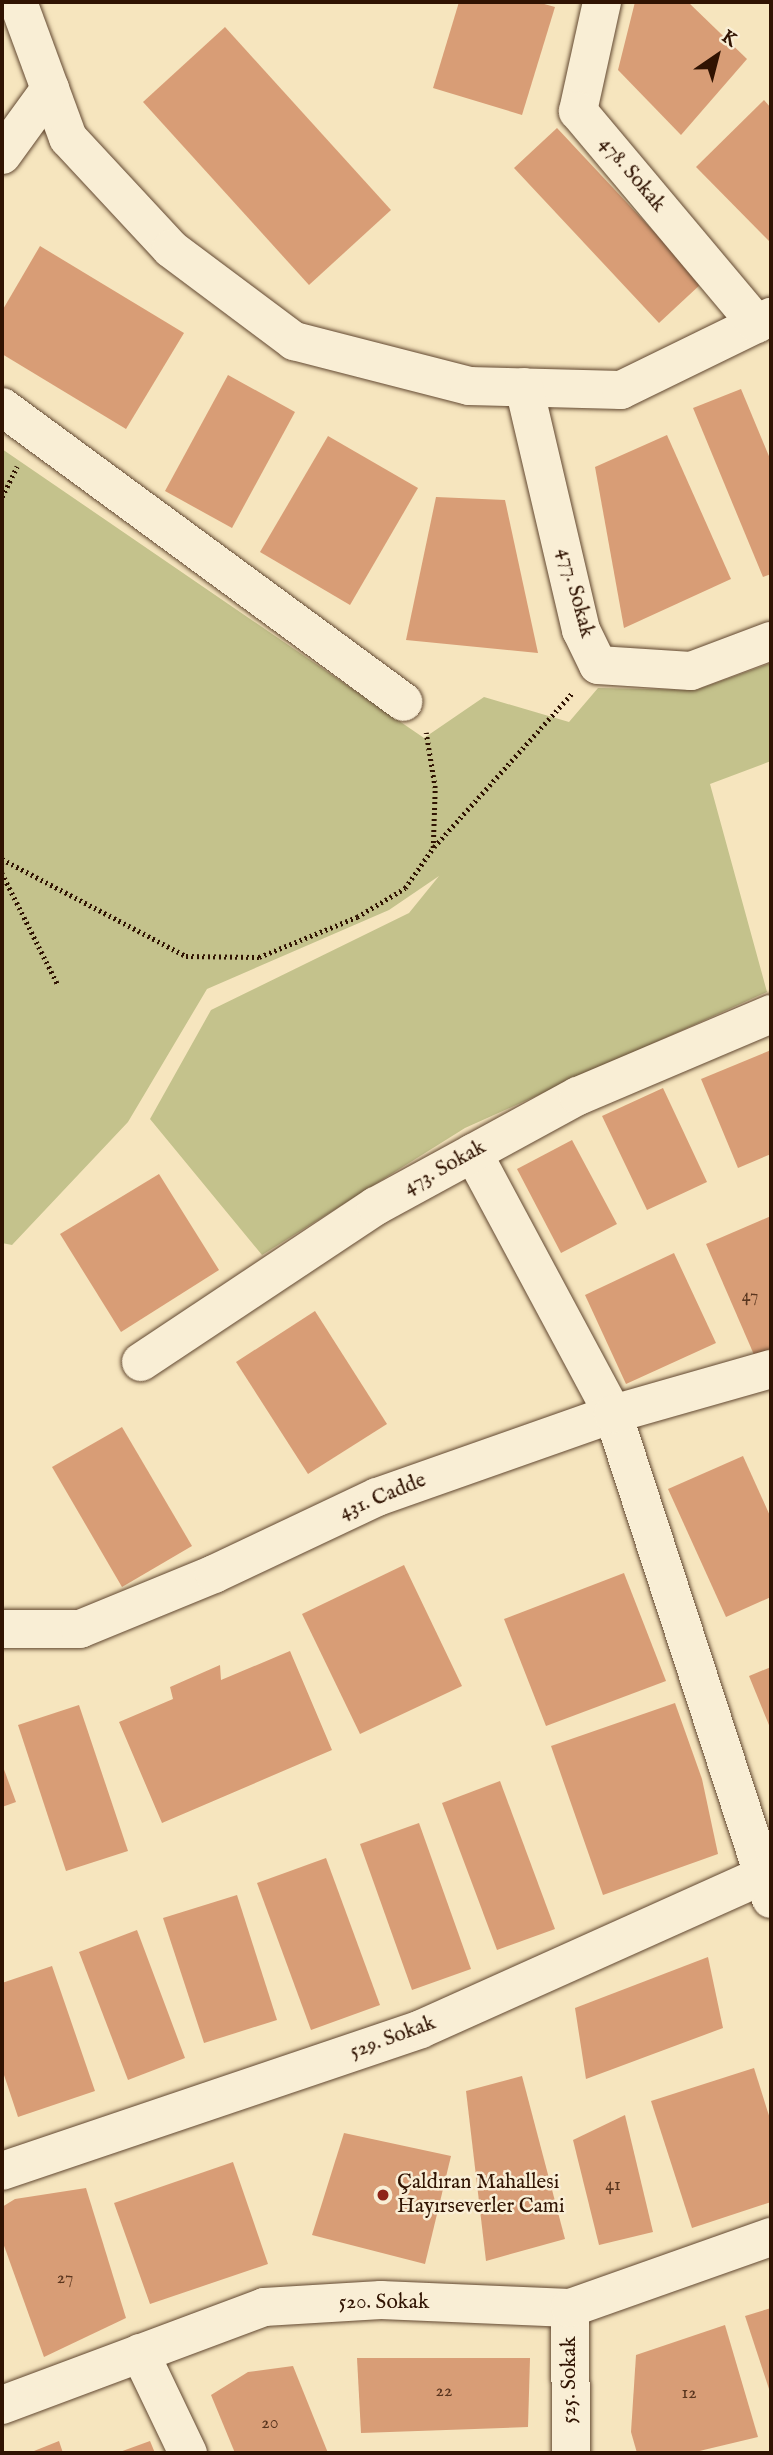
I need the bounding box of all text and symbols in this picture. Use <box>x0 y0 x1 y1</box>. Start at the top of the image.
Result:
north arrow <box>682 21 752 91</box>
text: K <box>717 25 742 53</box>
street label: 478. Sokak <box>593 132 671 218</box>
street label: 477. Sokak <box>551 545 599 641</box>
street label: 473. Sokak <box>400 1135 490 1201</box>
house number: 47 <box>742 1286 758 1308</box>
street label: 431. Cadde <box>336 1468 430 1526</box>
street label: 529. Sokak <box>347 2011 439 2065</box>
place label: Çaldıran Mahallesi Hayırseverler Cami <box>397 2170 565 2220</box>
house number: 41 <box>605 2175 621 2197</box>
marker: Çaldıran Mahallesi Hayırseverler Cami <box>375 2187 391 2203</box>
house number: 27 <box>57 2268 73 2290</box>
street label: 520. Sokak <box>339 2290 429 2316</box>
street label: 525. Sokak <box>557 2336 583 2424</box>
house number: 22 <box>436 2381 452 2403</box>
house number: 12 <box>681 2383 697 2405</box>
house number: 20 <box>261 2413 279 2435</box>

